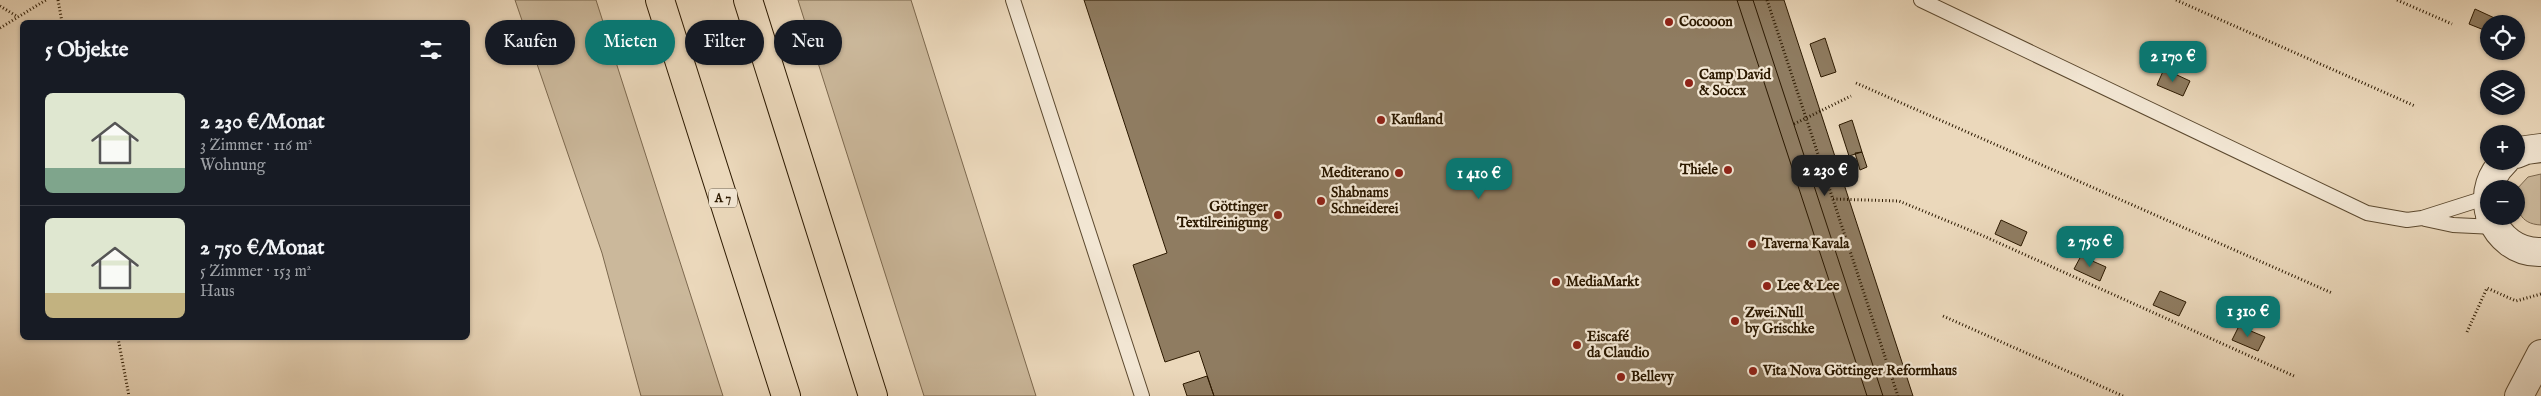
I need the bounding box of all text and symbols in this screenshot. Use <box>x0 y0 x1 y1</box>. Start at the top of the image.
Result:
place label: Cocooon <box>1679 13 1733 31</box>
map controls <box>2480 15 2525 225</box>
button: locate <box>2480 15 2525 60</box>
marker: Cocooon <box>1663 16 1675 28</box>
chip: Kaufen <box>485 20 575 65</box>
chip: Mieten <box>585 20 675 65</box>
chip: Filter <box>685 20 764 65</box>
chip: Neu <box>774 20 842 65</box>
icon: filters <box>417 36 445 64</box>
text: 5 Objekte <box>45 37 128 64</box>
pin: 2 170 € <box>2127 41 2219 83</box>
text: 2 170 € <box>2150 47 2196 67</box>
place label: Camp David & Soccx <box>1699 66 1772 100</box>
button: layers <box>2480 70 2525 115</box>
marker: Camp David & Soccx <box>1683 77 1695 89</box>
text: 2 230 €/Monat <box>200 109 325 136</box>
place label: Kaufland <box>1391 111 1443 129</box>
icon: home <box>85 113 145 173</box>
marker: Kaufland <box>1375 114 1387 126</box>
button: + <box>2480 125 2525 170</box>
text: 3 Zimmer · 116 m² <box>200 136 312 156</box>
pin: 2 230 € <box>1779 154 1871 197</box>
text: Wohnung <box>200 156 265 176</box>
pin: 1 410 € <box>1433 158 1525 200</box>
place label: Thiele <box>1679 161 1719 179</box>
text: 2 230 € <box>1802 161 1848 181</box>
place label: Mediterano <box>1321 164 1389 182</box>
text: 1 410 € <box>1457 164 1501 184</box>
marker: Thiele <box>1722 164 1734 176</box>
marker: Mediterano <box>1393 167 1405 179</box>
button: − <box>2480 180 2525 225</box>
place label: Shabnams Schneiderei <box>1331 184 1399 218</box>
road number: A 7 <box>709 188 737 208</box>
marker: Shabnams Schneiderei <box>1315 195 1327 207</box>
place label: Göttinger Textilreinigung <box>1176 198 1269 232</box>
marker: Göttinger Textilreinigung <box>1272 209 1284 221</box>
pin: 2 750 € <box>2044 226 2136 268</box>
text: 2 750 € <box>2068 232 2112 252</box>
text: 2 750 €/Monat <box>200 235 324 262</box>
place label: Taverna Kavala <box>1761 235 1850 253</box>
icon: home <box>85 238 145 298</box>
marker: Taverna Kavala <box>1746 238 1758 250</box>
text: 5 Zimmer · 153 m² <box>200 262 311 282</box>
place label: MediaMarkt <box>1566 273 1640 291</box>
marker: MediaMarkt <box>1550 276 1562 288</box>
place label: Lee & Lee <box>1777 277 1840 295</box>
marker: Lee & Lee <box>1761 280 1773 292</box>
text: Haus <box>200 282 235 302</box>
pin: 1 310 € <box>2202 296 2294 338</box>
text: 1 310 € <box>2227 302 2269 322</box>
place label: Zwei.Null by Grischke <box>1744 304 1815 338</box>
marker: Zwei.Null by Grischke <box>1729 315 1741 327</box>
place label: Eiscafé da Claudio <box>1587 328 1650 362</box>
marker: Eiscafé da Claudio <box>1571 339 1583 351</box>
place label: Vita Nova Göttinger Reformhaus <box>1762 362 1957 380</box>
marker: Vita Nova Göttinger Reformhaus <box>1747 365 1759 377</box>
place label: Bellevy <box>1631 368 1675 386</box>
marker: Bellevy <box>1615 371 1627 383</box>

